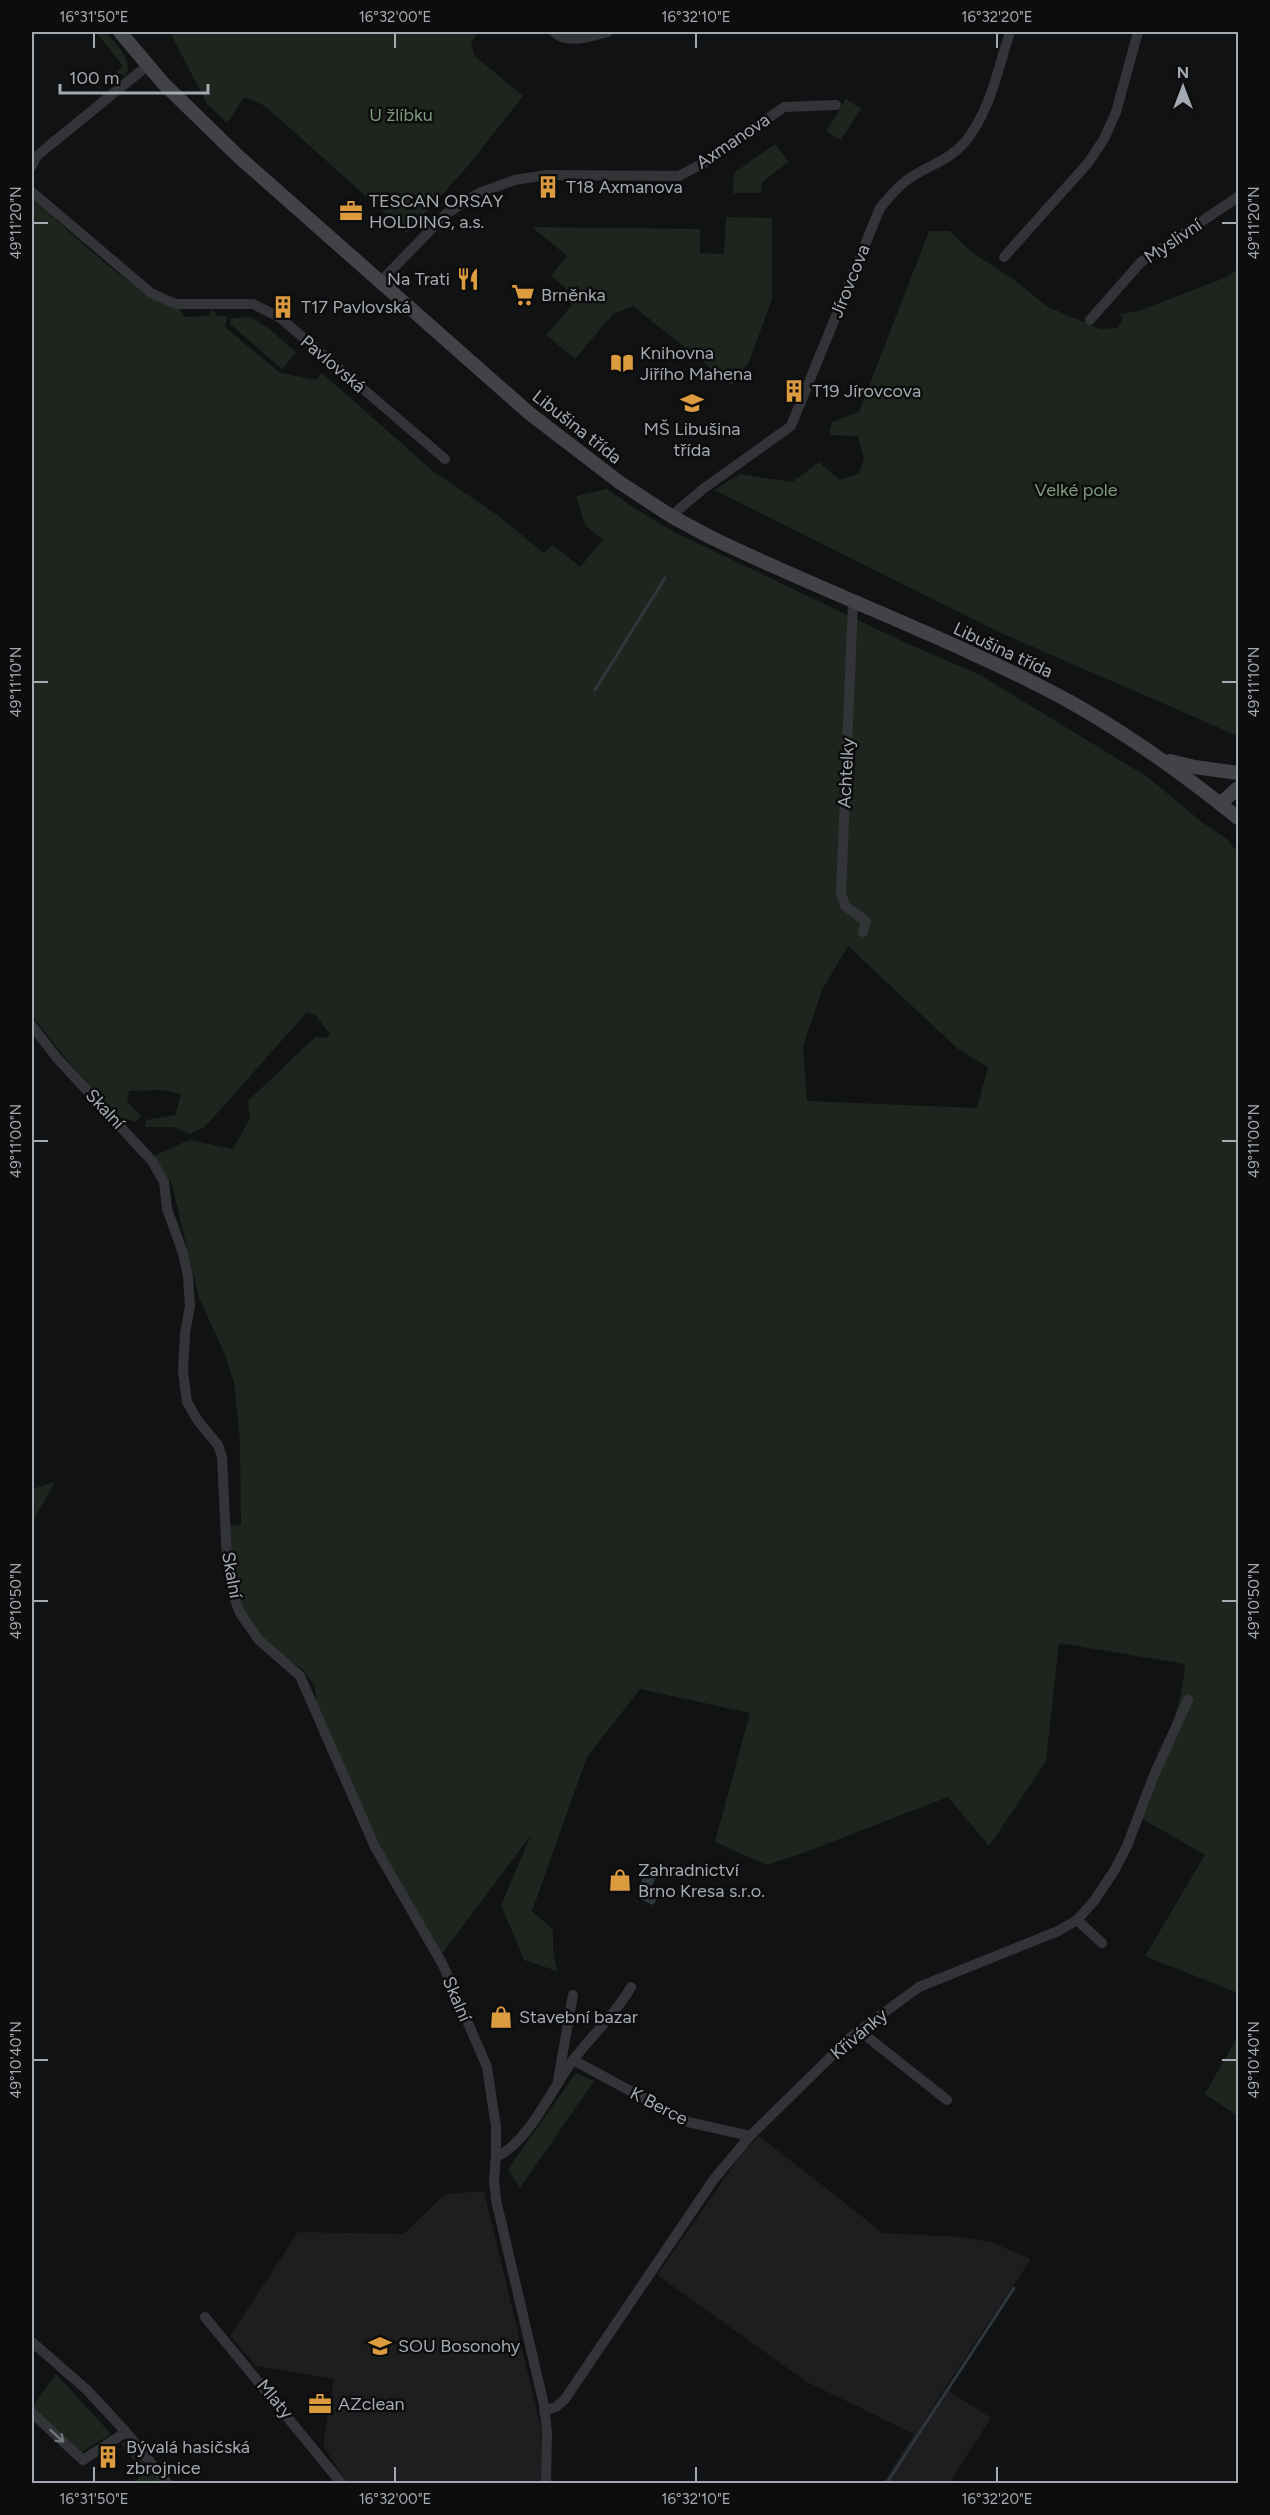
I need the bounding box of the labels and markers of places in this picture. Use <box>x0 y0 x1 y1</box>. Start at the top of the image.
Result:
building icon: T18 Axmanova <box>535 174 561 200</box>
place label: T18 Axmanova <box>566 176 683 198</box>
place label: TESCAN ORSAY HOLDING, a.s. <box>369 190 503 233</box>
office icon: TESCAN ORSAY HOLDING, a.s. <box>338 198 364 224</box>
restaurant icon: Na Trati <box>455 266 481 292</box>
place label: Na Trati <box>387 268 450 290</box>
supermarket icon: Brněnka <box>510 282 536 308</box>
place label: Brněnka <box>541 284 606 306</box>
building icon: T17 Pavlovská <box>270 294 296 320</box>
place label: T17 Pavlovská <box>301 296 411 318</box>
place label: Knihovna Jiřího Mahena <box>640 342 752 385</box>
library icon: Knihovna Jiřího Mahena <box>609 350 635 376</box>
building icon: T19 Jírovcova <box>781 378 807 404</box>
place label: T19 Jírovcova <box>812 380 921 402</box>
school or university icon: MŠ Libušina třída <box>679 390 705 416</box>
place label: MŠ Libušina třída <box>644 418 740 461</box>
place label: Zahradnictví Brno Kresa s.r.o. <box>638 1859 765 1902</box>
shop icon: Zahradnictví Brno Kresa s.r.o. <box>607 1867 633 1893</box>
shop icon: Stavební bazar <box>488 2004 514 2030</box>
place label: Stavební bazar <box>519 2006 638 2028</box>
school or university icon: SOU Bosonohy <box>367 2333 393 2359</box>
place label: SOU Bosonohy <box>398 2335 521 2357</box>
office icon: AZclean <box>307 2391 333 2417</box>
place label: AZclean <box>338 2393 404 2415</box>
place label: Bývalá hasičská zbrojnice <box>126 2436 250 2479</box>
building icon: Bývalá hasičská zbrojnice <box>95 2444 121 2470</box>

